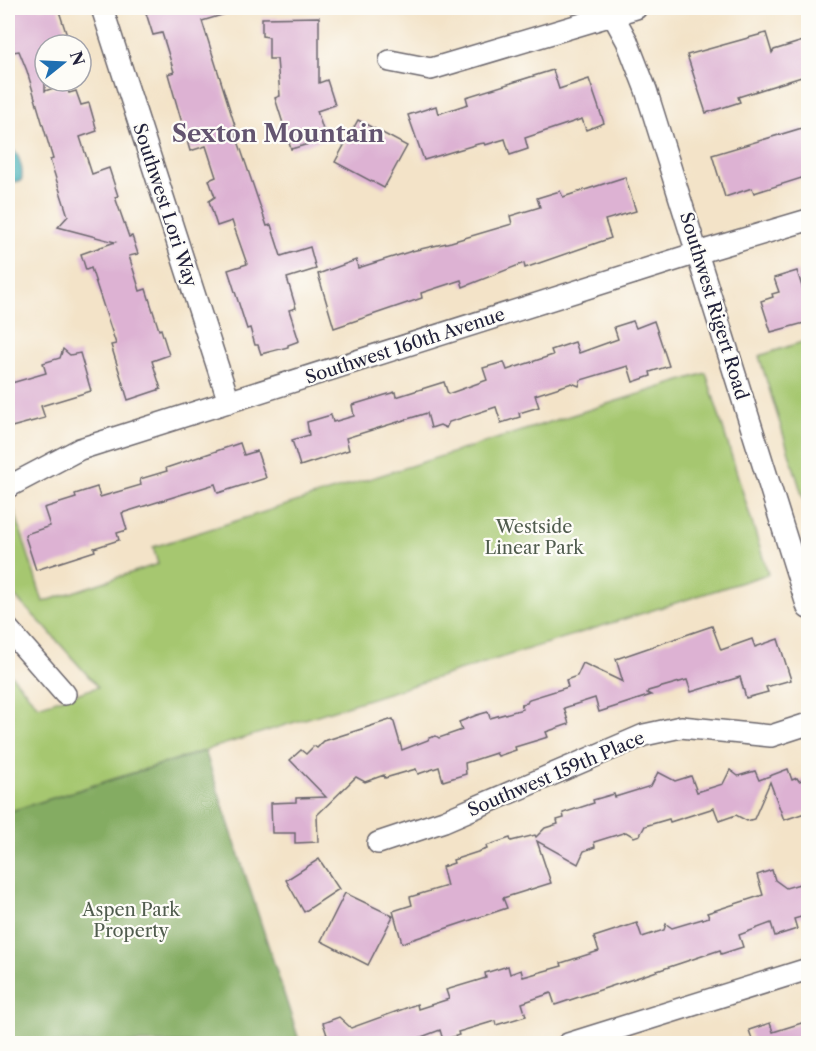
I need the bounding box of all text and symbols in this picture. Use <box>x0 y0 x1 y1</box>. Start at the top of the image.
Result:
north arrow <box>33 33 93 93</box>
text: N <box>66 49 89 68</box>
district label: Sexton Mountain <box>172 119 385 148</box>
street label: Southwest Lori Way <box>128 120 202 290</box>
street label: Southwest Rigert Road <box>675 210 753 402</box>
street label: Southwest 160th Avenue <box>302 303 508 389</box>
park label: Westside Linear Park <box>484 516 585 559</box>
street label: Southwest 159th Place <box>464 727 648 821</box>
park label: Aspen Park Property <box>81 899 181 942</box>

